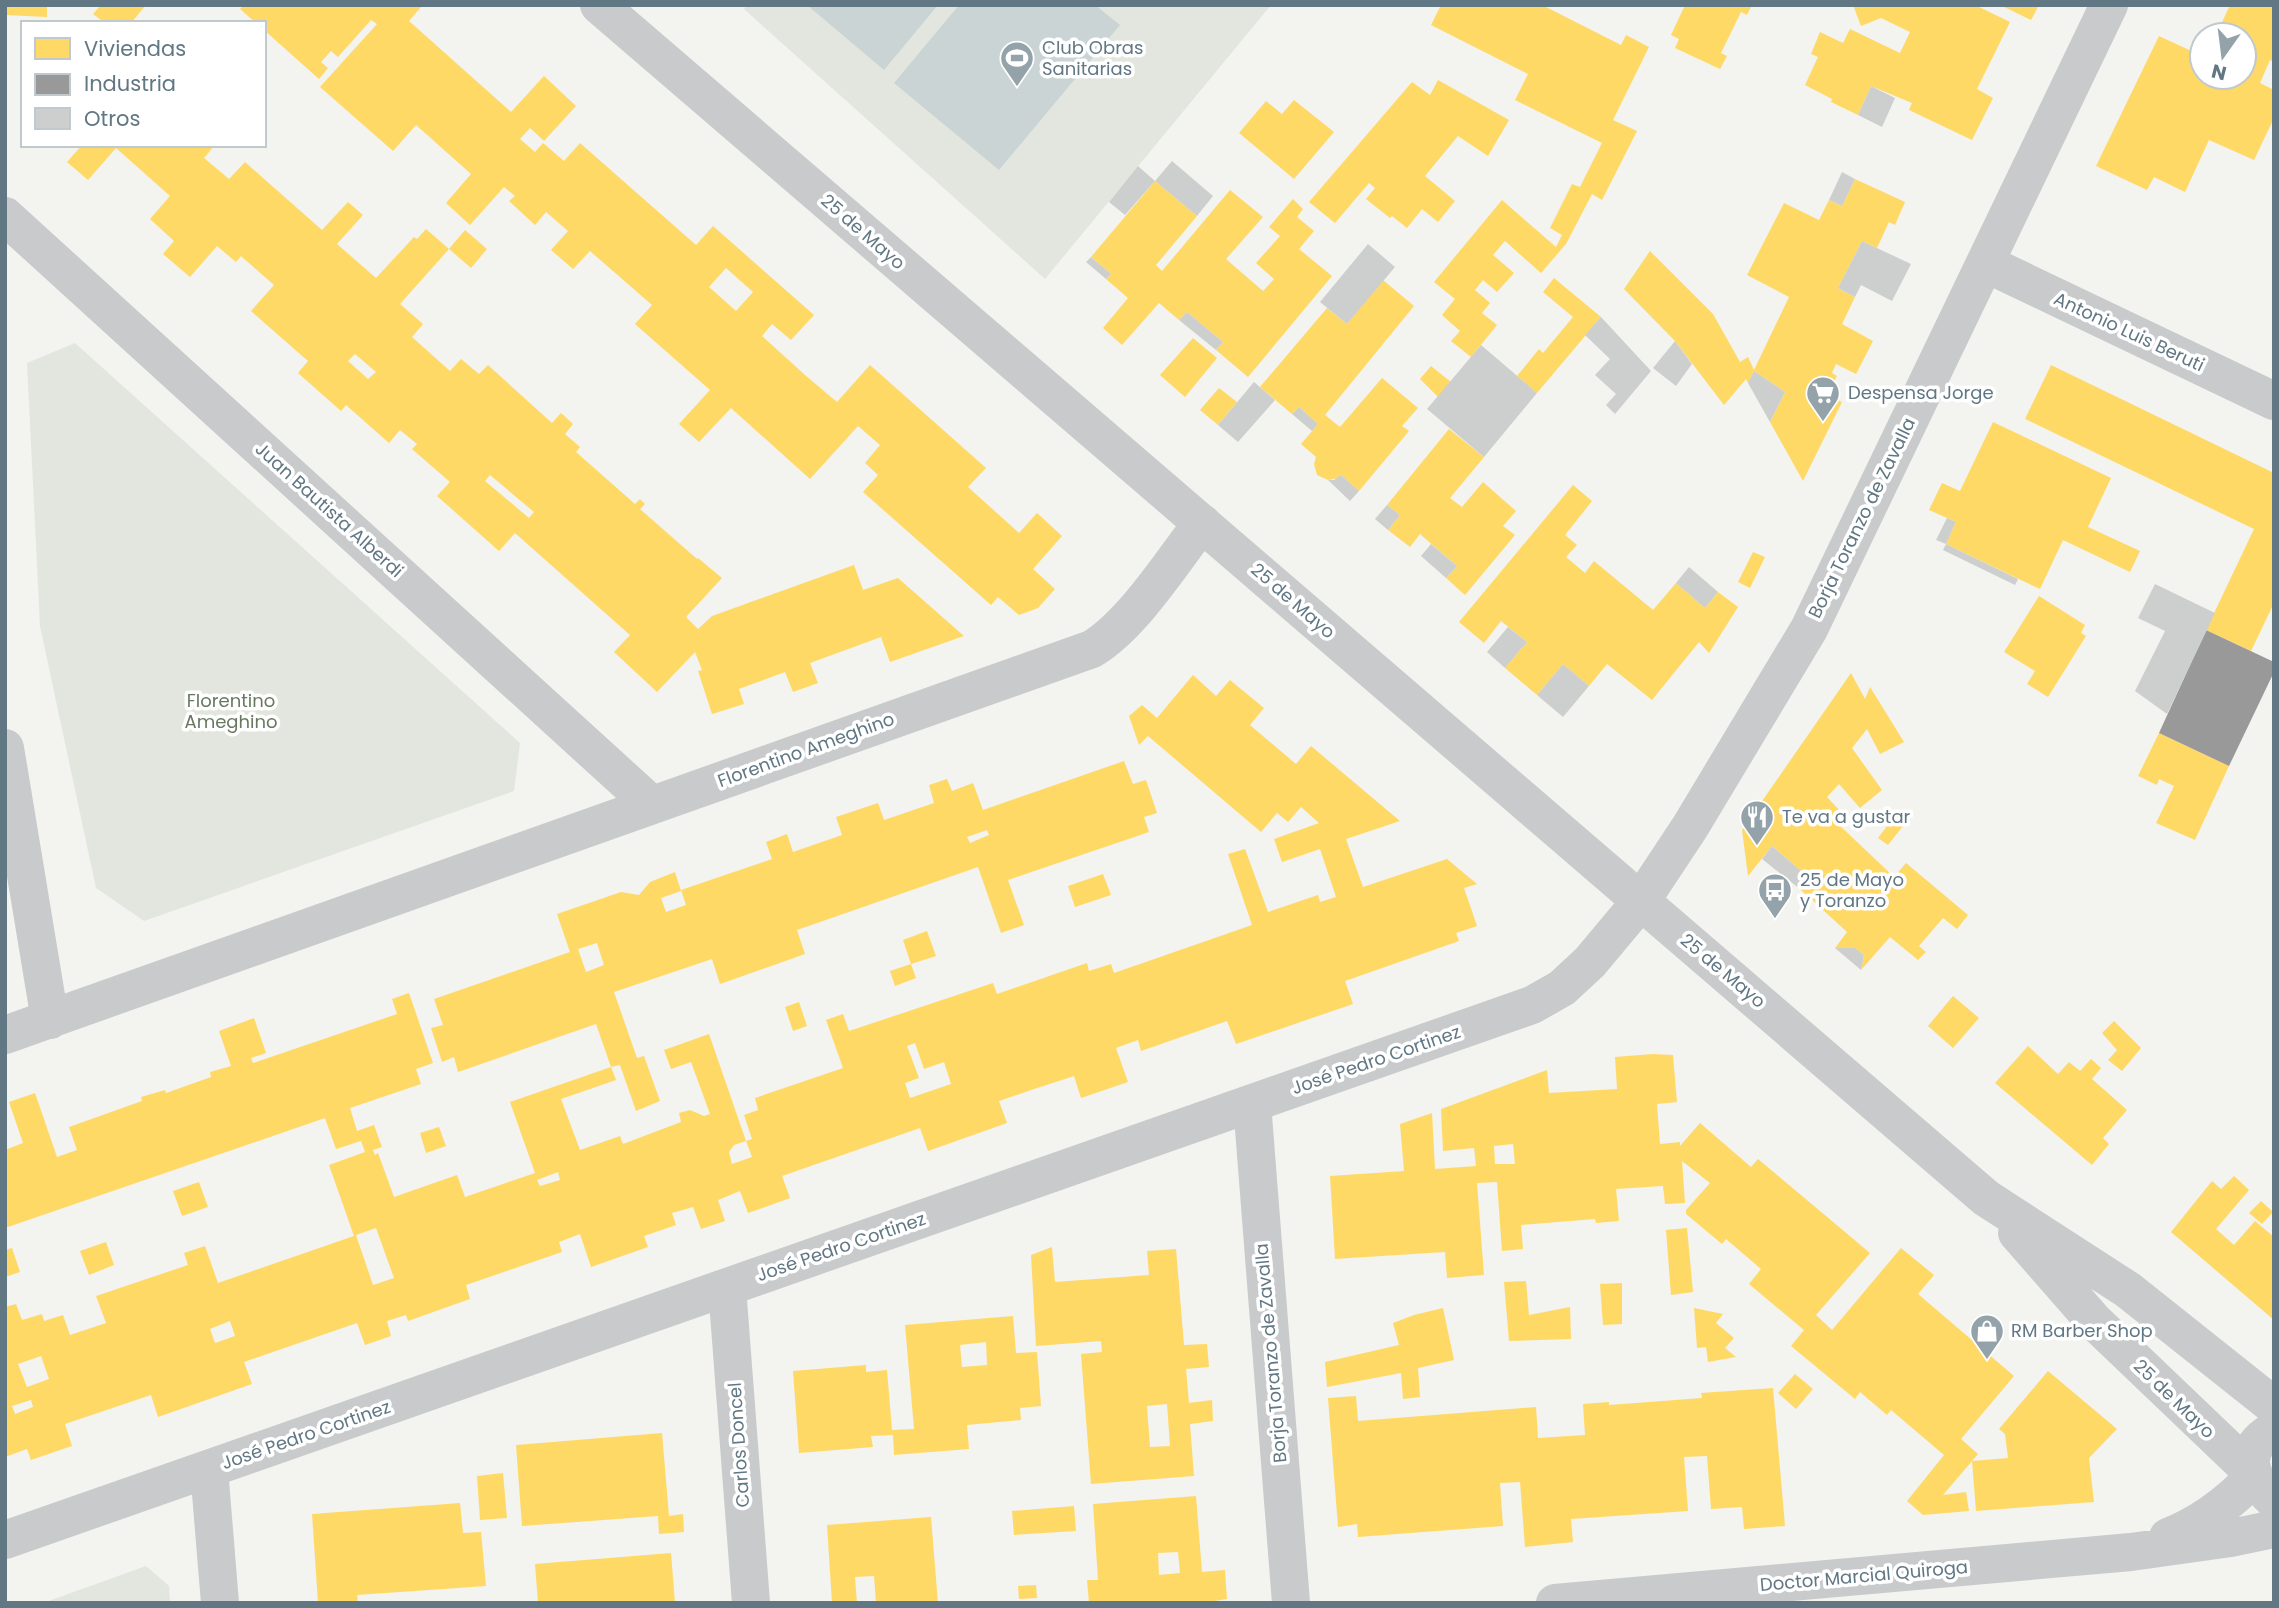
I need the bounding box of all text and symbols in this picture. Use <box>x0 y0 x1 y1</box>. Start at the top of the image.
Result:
legend <box>21 21 266 147</box>
north arrow <box>2188 21 2258 91</box>
text: Viviendas <box>84 34 186 63</box>
place label: Club Obras Sanitarias <box>1042 35 1143 81</box>
sports icon: Club Obras Sanitarias <box>998 39 1036 88</box>
text: N <box>2209 57 2229 87</box>
text: Industria <box>84 69 176 98</box>
text: Otros <box>84 104 140 133</box>
street label: 25 de Mayo <box>816 188 911 275</box>
street label: Antonio Luis Beruti <box>2050 286 2209 377</box>
supermarket icon: Despensa Jorge <box>1804 374 1842 423</box>
place label: Despensa Jorge <box>1848 380 1994 405</box>
street label: Borja Toranzo de Zavalla <box>1802 413 1921 622</box>
street label: Juan Bautista Alberdi <box>250 436 409 583</box>
street label: 25 de Mayo <box>1246 557 1341 644</box>
park label: Florentino Ameghino <box>185 688 278 734</box>
street label: Florentino Ameghino <box>714 706 898 793</box>
restaurant icon: Te va a gustar <box>1738 798 1776 847</box>
place label: Te va a gustar <box>1782 804 1911 829</box>
place label: 25 de Mayo y Toranzo <box>1800 867 1904 913</box>
bus stop icon: 25 de Mayo y Toranzo <box>1756 871 1794 920</box>
street label: 25 de Mayo <box>1675 928 1771 1014</box>
street label: José Pedro Cortinez <box>1288 1019 1464 1100</box>
street label: José Pedro Cortinez <box>753 1206 929 1287</box>
street label: Borja Toranzo de Zavalla <box>1248 1242 1293 1464</box>
shop icon: RM Barber Shop <box>1968 1312 2006 1361</box>
place label: RM Barber Shop <box>2011 1318 2153 1343</box>
street label: 25 de Mayo <box>2128 1354 2220 1444</box>
street label: Carlos Doncel <box>722 1382 755 1508</box>
street label: José Pedro Cortinez <box>218 1394 394 1475</box>
street label: Doctor Marcial Quiroga <box>1759 1554 1969 1597</box>

